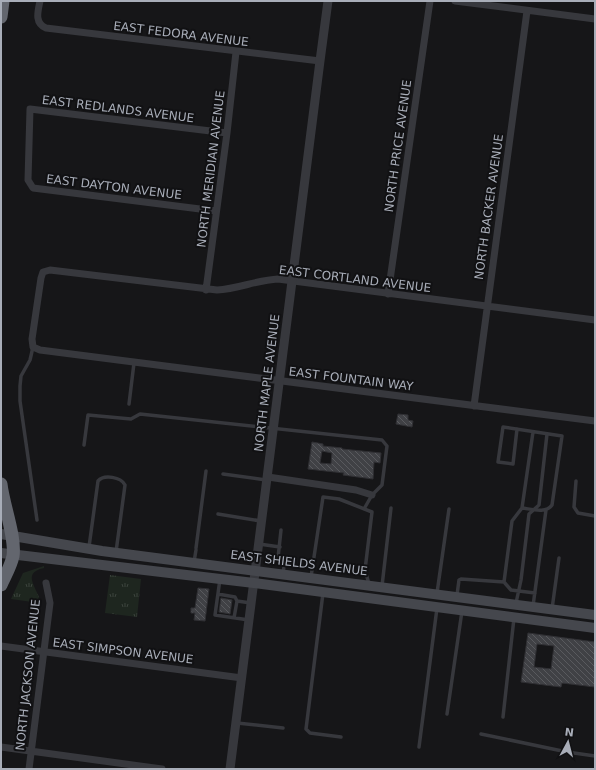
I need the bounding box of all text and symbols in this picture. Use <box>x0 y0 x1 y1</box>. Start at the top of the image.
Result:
street label: EAST FEDORA AVENUE <box>113 19 249 49</box>
street label: NORTH PRICE AVENUE <box>382 79 414 213</box>
street label: NORTH MERIDIAN AVENUE <box>194 90 228 248</box>
street label: EAST REDLANDS AVENUE <box>41 93 195 125</box>
street label: NORTH BACKER AVENUE <box>472 133 506 281</box>
street label: EAST DAYTON AVENUE <box>45 172 183 202</box>
street label: EAST CORTLAND AVENUE <box>278 263 432 295</box>
street label: NORTH MAPLE AVENUE <box>252 313 282 453</box>
street label: EAST FOUNTAIN WAY <box>288 364 415 394</box>
street label: EAST SHIELDS AVENUE <box>230 548 368 578</box>
street label: NORTH JACKSON AVENUE <box>13 599 43 751</box>
street label: EAST SIMPSON AVENUE <box>52 635 194 667</box>
north arrow <box>548 722 588 762</box>
text: N <box>564 726 575 740</box>

